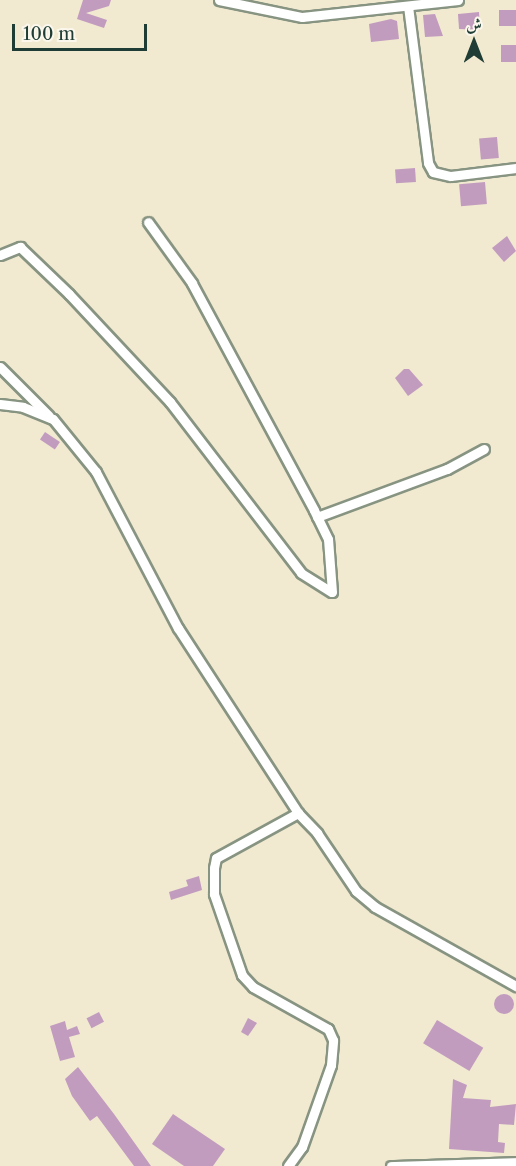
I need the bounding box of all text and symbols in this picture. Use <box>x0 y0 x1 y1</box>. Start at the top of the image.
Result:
scale bar <box>15 12 150 50</box>
north arrow <box>444 12 504 72</box>
text: ش <box>466 14 482 34</box>
text: 100 m <box>23 23 75 45</box>

